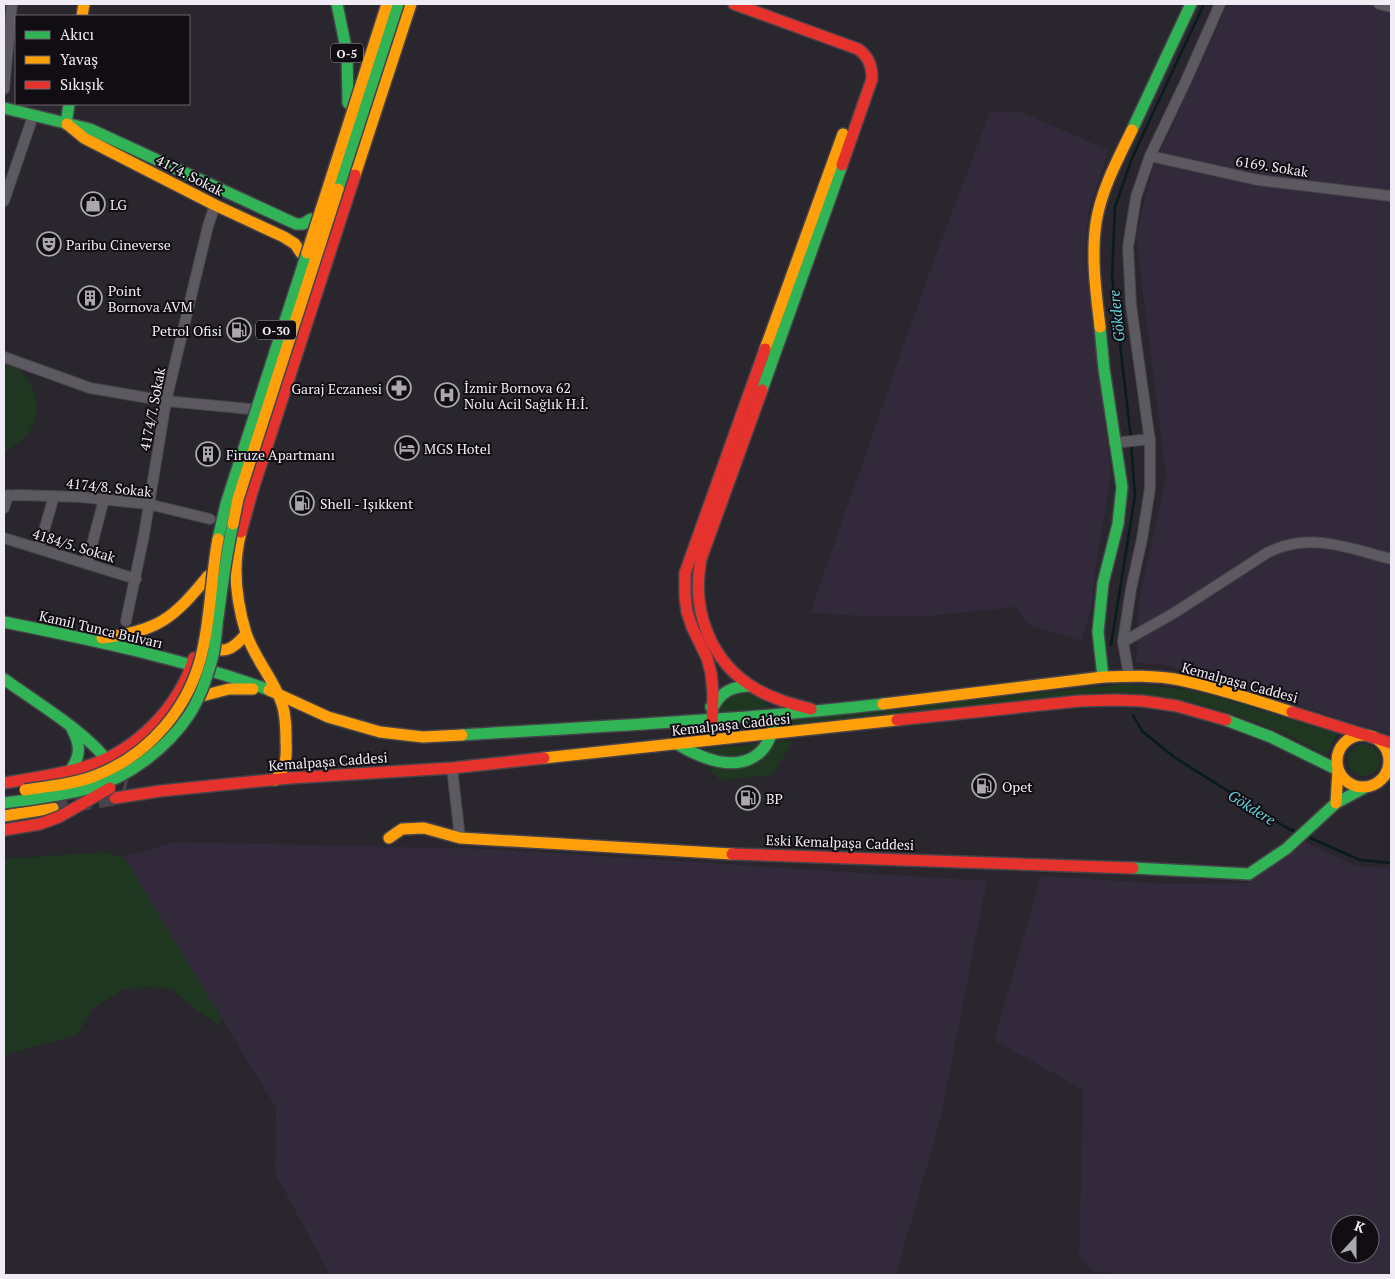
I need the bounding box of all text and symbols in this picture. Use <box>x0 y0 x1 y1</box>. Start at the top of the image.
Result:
legend <box>15 15 190 105</box>
text: Akıcı <box>60 24 94 44</box>
road number: O-5 <box>331 44 363 62</box>
text: Yavaş <box>60 49 98 69</box>
text: Sıkışık <box>60 74 104 94</box>
street label: 4174. Sokak <box>153 150 228 200</box>
street label: 6169. Sokak <box>1234 151 1310 181</box>
shop icon: LG <box>80 191 106 217</box>
place label: LG <box>110 195 127 214</box>
theatre icon: Paribu Cineverse <box>36 231 62 257</box>
place label: Paribu Cineverse <box>66 235 171 254</box>
place label: Point Bornova AVM <box>108 281 193 316</box>
building icon: Point Bornova AVM <box>77 285 103 311</box>
water label: Gökdere <box>1103 289 1129 343</box>
fuel station icon: Petrol Ofisi <box>226 317 252 343</box>
road number: O-30 <box>256 320 296 340</box>
place label: Petrol Ofisi <box>152 321 222 340</box>
street label: 4174/7. Sokak <box>135 365 170 452</box>
pharmacy icon: Garaj Eczanesi <box>386 375 412 401</box>
place label: İzmir Bornova 62 Nolu Acil Sağlık H.İ. <box>464 378 589 413</box>
place label: Garaj Eczanesi <box>291 379 382 398</box>
hospital icon: İzmir Bornova 62 Nolu Acil Sağlık H.İ. <box>434 382 460 408</box>
hotel icon: MGS Hotel <box>394 435 420 461</box>
place label: MGS Hotel <box>424 439 491 458</box>
building icon: Firuze Apartmanı <box>195 441 221 467</box>
place label: Firuze Apartmanı <box>226 445 335 464</box>
street label: 4174/8. Sokak <box>65 473 153 501</box>
fuel station icon: Shell - Işıkkent <box>289 490 315 516</box>
place label: Shell - Işıkkent <box>320 494 414 513</box>
street label: 4184/5. Sokak <box>30 523 118 567</box>
street label: Kamil Tunca Bulvarı <box>37 606 165 652</box>
street label: Kemalpaşa Caddesi <box>1180 657 1300 707</box>
street label: Kemalpaşa Caddesi <box>671 708 791 740</box>
street label: Kemalpaşa Caddesi <box>268 747 388 775</box>
fuel station icon: Opet <box>971 773 997 799</box>
place label: Opet <box>1002 777 1033 796</box>
fuel station icon: BP <box>735 785 761 811</box>
water label: Gökdere <box>1225 785 1280 829</box>
place label: BP <box>766 789 783 808</box>
street label: Eski Kemalpaşa Caddesi <box>765 830 915 854</box>
north arrow <box>1330 1214 1380 1264</box>
text: K <box>1352 1216 1368 1237</box>

